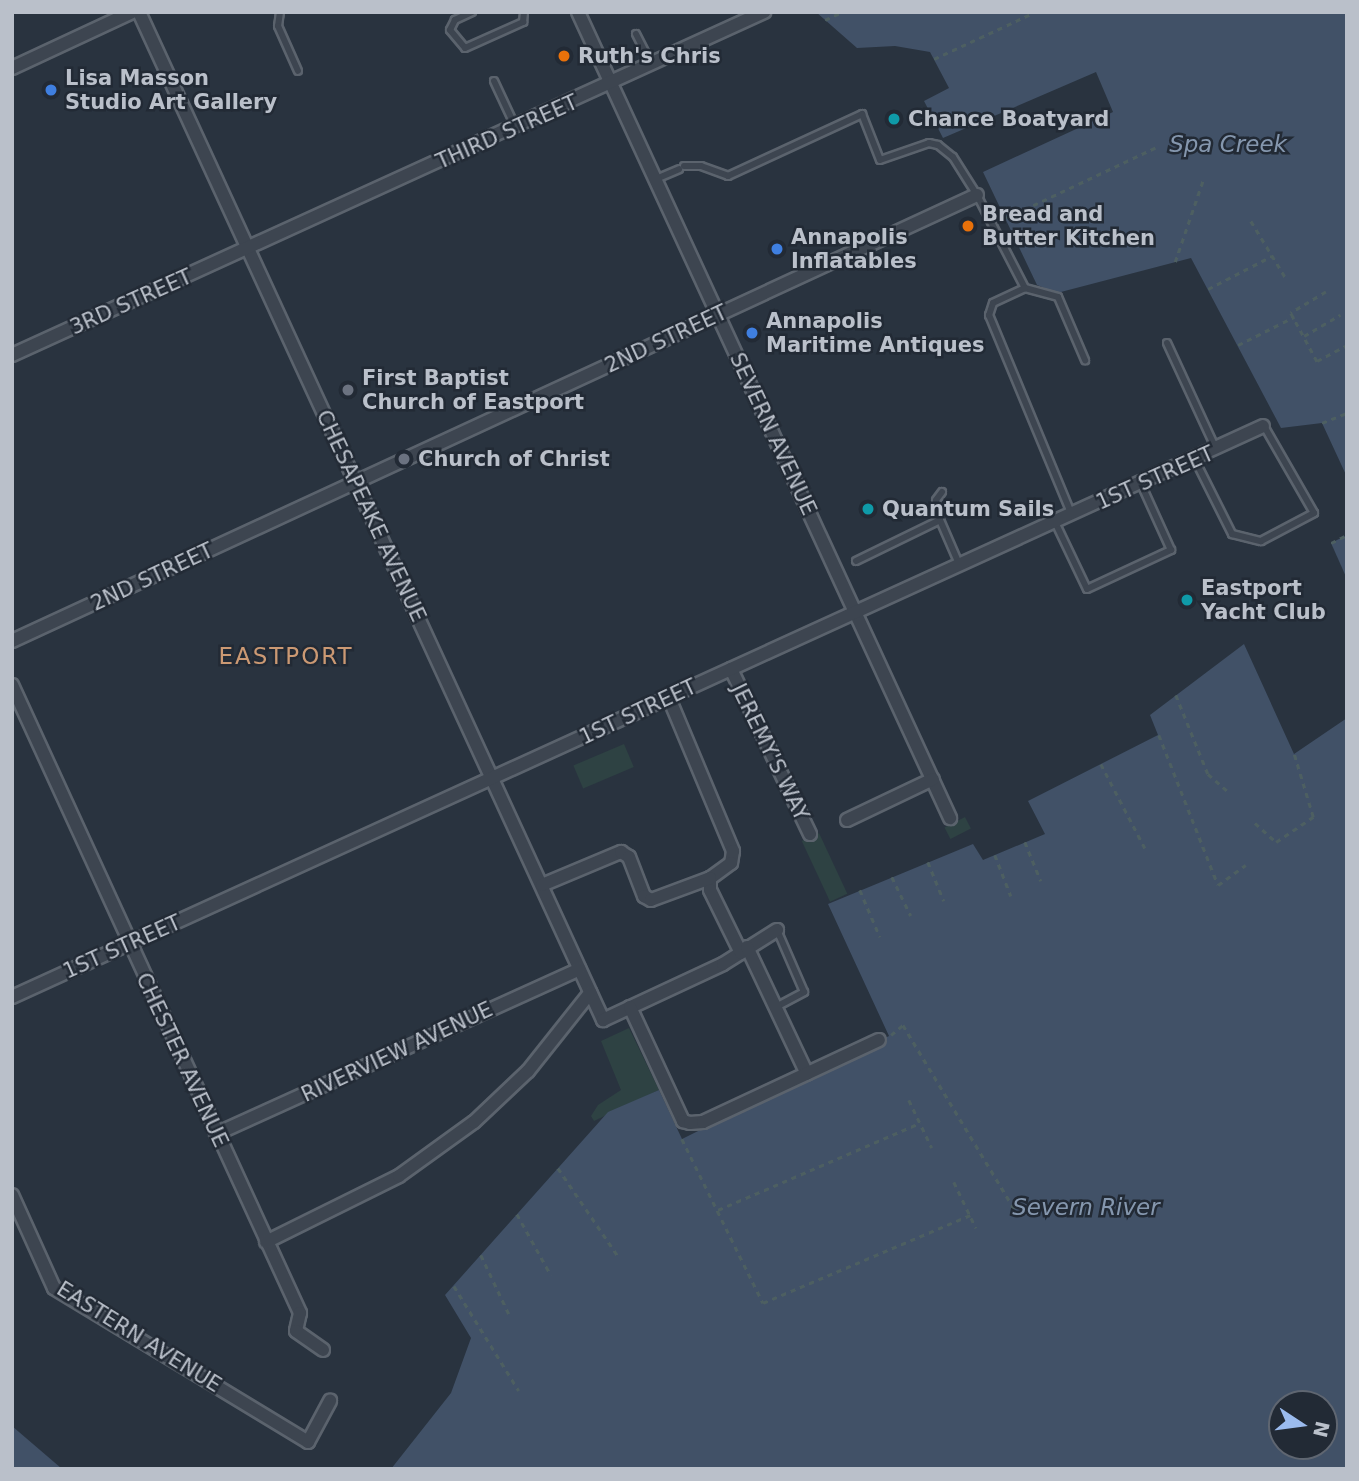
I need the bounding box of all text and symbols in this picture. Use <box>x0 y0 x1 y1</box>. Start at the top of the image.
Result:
place label: Ruth's Chris <box>578 43 721 69</box>
marker: Ruth's Chris <box>556 48 572 64</box>
place label: Lisa Masson Studio Art Gallery <box>65 65 277 115</box>
marker: Lisa Masson Studio Art Gallery <box>43 82 59 98</box>
street label: THIRD STREET <box>432 90 582 174</box>
place label: Chance Boatyard <box>908 106 1109 132</box>
marker: Chance Boatyard <box>886 111 902 127</box>
water label: Spa Creek <box>1169 130 1287 158</box>
place label: Bread and Butter Kitchen <box>982 201 1155 251</box>
marker: Bread and Butter Kitchen <box>960 218 976 234</box>
place label: Annapolis Inflatables <box>791 224 917 274</box>
marker: Annapolis Inflatables <box>769 241 785 257</box>
street label: 3RD STREET <box>66 264 196 340</box>
street label: 2ND STREET <box>601 300 731 378</box>
place label: Annapolis Maritime Antiques <box>766 308 984 358</box>
marker: Annapolis Maritime Antiques <box>744 325 760 341</box>
street label: SEVERN AVENUE <box>724 349 822 519</box>
place label: First Baptist Church of Eastport <box>362 365 584 415</box>
marker: First Baptist Church of Eastport <box>340 382 356 398</box>
street label: CHESAPEAKE AVENUE <box>311 406 431 626</box>
street label: 1ST STREET <box>1092 441 1218 515</box>
place label: Church of Christ <box>418 446 610 472</box>
marker: Church of Christ <box>396 451 412 467</box>
place label: Quantum Sails <box>882 496 1054 522</box>
marker: Quantum Sails <box>860 501 876 517</box>
street label: 2ND STREET <box>87 538 217 616</box>
place label: Eastport Yacht Club <box>1201 575 1326 625</box>
marker: Eastport Yacht Club <box>1179 592 1195 608</box>
district label: EASTPORT <box>219 642 353 670</box>
street label: 1ST STREET <box>575 674 701 750</box>
street label: JEREMY'S WAY <box>726 679 814 825</box>
street label: 1ST STREET <box>59 910 185 984</box>
street label: CHESTER AVENUE <box>131 969 233 1151</box>
street label: RIVERVIEW AVENUE <box>297 997 497 1107</box>
water label: Severn River <box>1012 1193 1160 1221</box>
street label: EASTERN AVENUE <box>52 1276 226 1398</box>
north arrow <box>1268 1390 1338 1460</box>
text: N <box>1309 1419 1334 1439</box>

